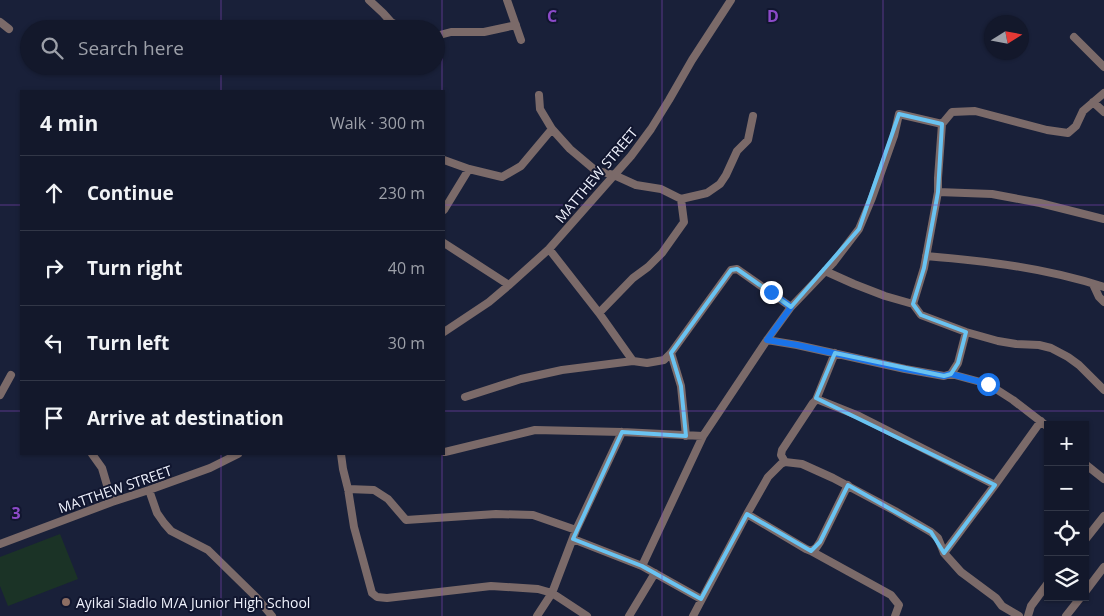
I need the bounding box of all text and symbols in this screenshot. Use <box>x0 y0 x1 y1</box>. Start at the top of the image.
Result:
text: C <box>547 5 557 27</box>
text: D <box>767 5 779 27</box>
north arrow <box>984 15 1029 60</box>
search box <box>20 20 445 75</box>
icon: search <box>38 34 66 62</box>
text: Search here <box>78 35 184 61</box>
text: 4 min <box>40 109 98 137</box>
text: Walk · 300 m <box>330 112 425 134</box>
street label: MATTHEW STREET <box>551 123 642 227</box>
icon: ahead <box>40 179 68 207</box>
text: Continue <box>87 180 174 206</box>
text: 230 m <box>379 182 425 204</box>
icon: right <box>40 254 68 282</box>
text: Turn right <box>87 255 182 281</box>
text: 40 m <box>388 257 425 279</box>
route end <box>760 281 783 304</box>
icon: left <box>40 329 68 357</box>
text: Turn left <box>87 330 169 356</box>
text: 30 m <box>388 332 425 354</box>
route start <box>977 373 1000 396</box>
icon: arrive <box>40 404 68 432</box>
text: Arrive at destination <box>87 405 284 431</box>
map controls <box>1044 421 1089 601</box>
button: + <box>1044 421 1089 466</box>
street label: MATTHEW STREET <box>56 461 175 517</box>
button: − <box>1044 466 1089 511</box>
text: 3 <box>11 502 21 524</box>
button: locate <box>1044 511 1089 556</box>
button: layers <box>1044 556 1089 601</box>
place label: Ayikai Siadlo M/A Junior High School <box>76 593 310 612</box>
marker: Ayikai Siadlo M/A Junior High School <box>60 596 72 608</box>

